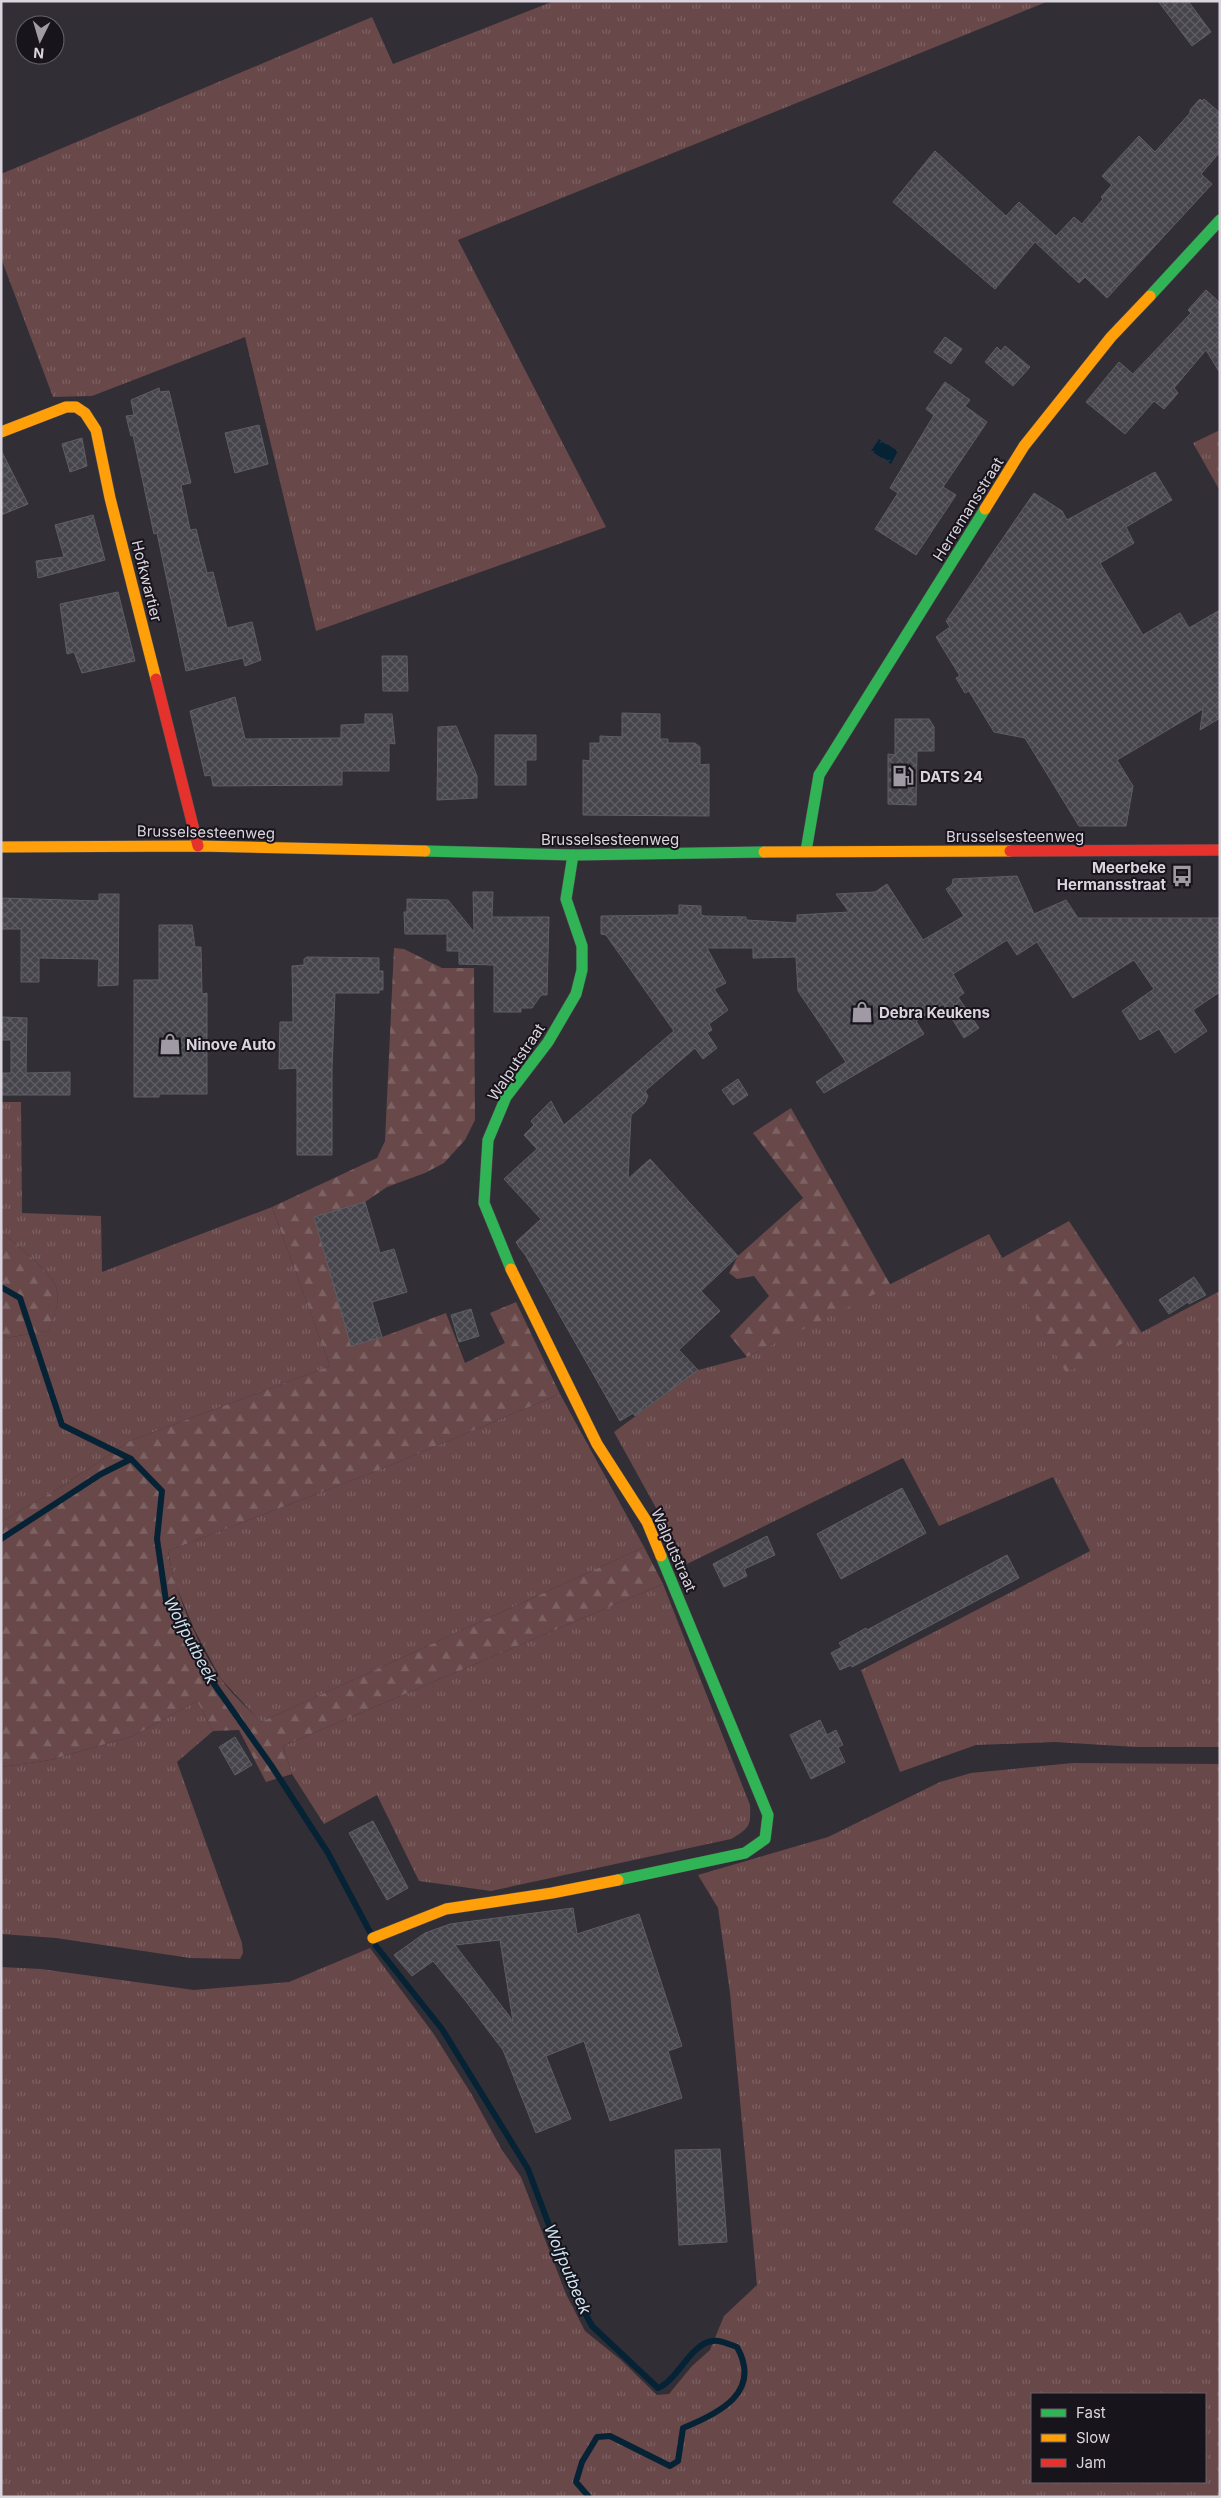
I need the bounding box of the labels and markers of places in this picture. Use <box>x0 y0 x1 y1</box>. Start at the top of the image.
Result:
fuel station icon: DATS 24 <box>890 763 916 789</box>
place label: DATS 24 <box>920 767 983 786</box>
place label: Meerbeke Hermansstraat <box>1057 858 1166 894</box>
bus stop icon: Meerbeke Hermansstraat <box>1169 863 1195 889</box>
shop icon: Debra Keukens <box>849 999 875 1025</box>
place label: Debra Keukens <box>879 1003 990 1022</box>
shop icon: Ninove Auto <box>157 1031 183 1057</box>
place label: Ninove Auto <box>186 1035 276 1054</box>

